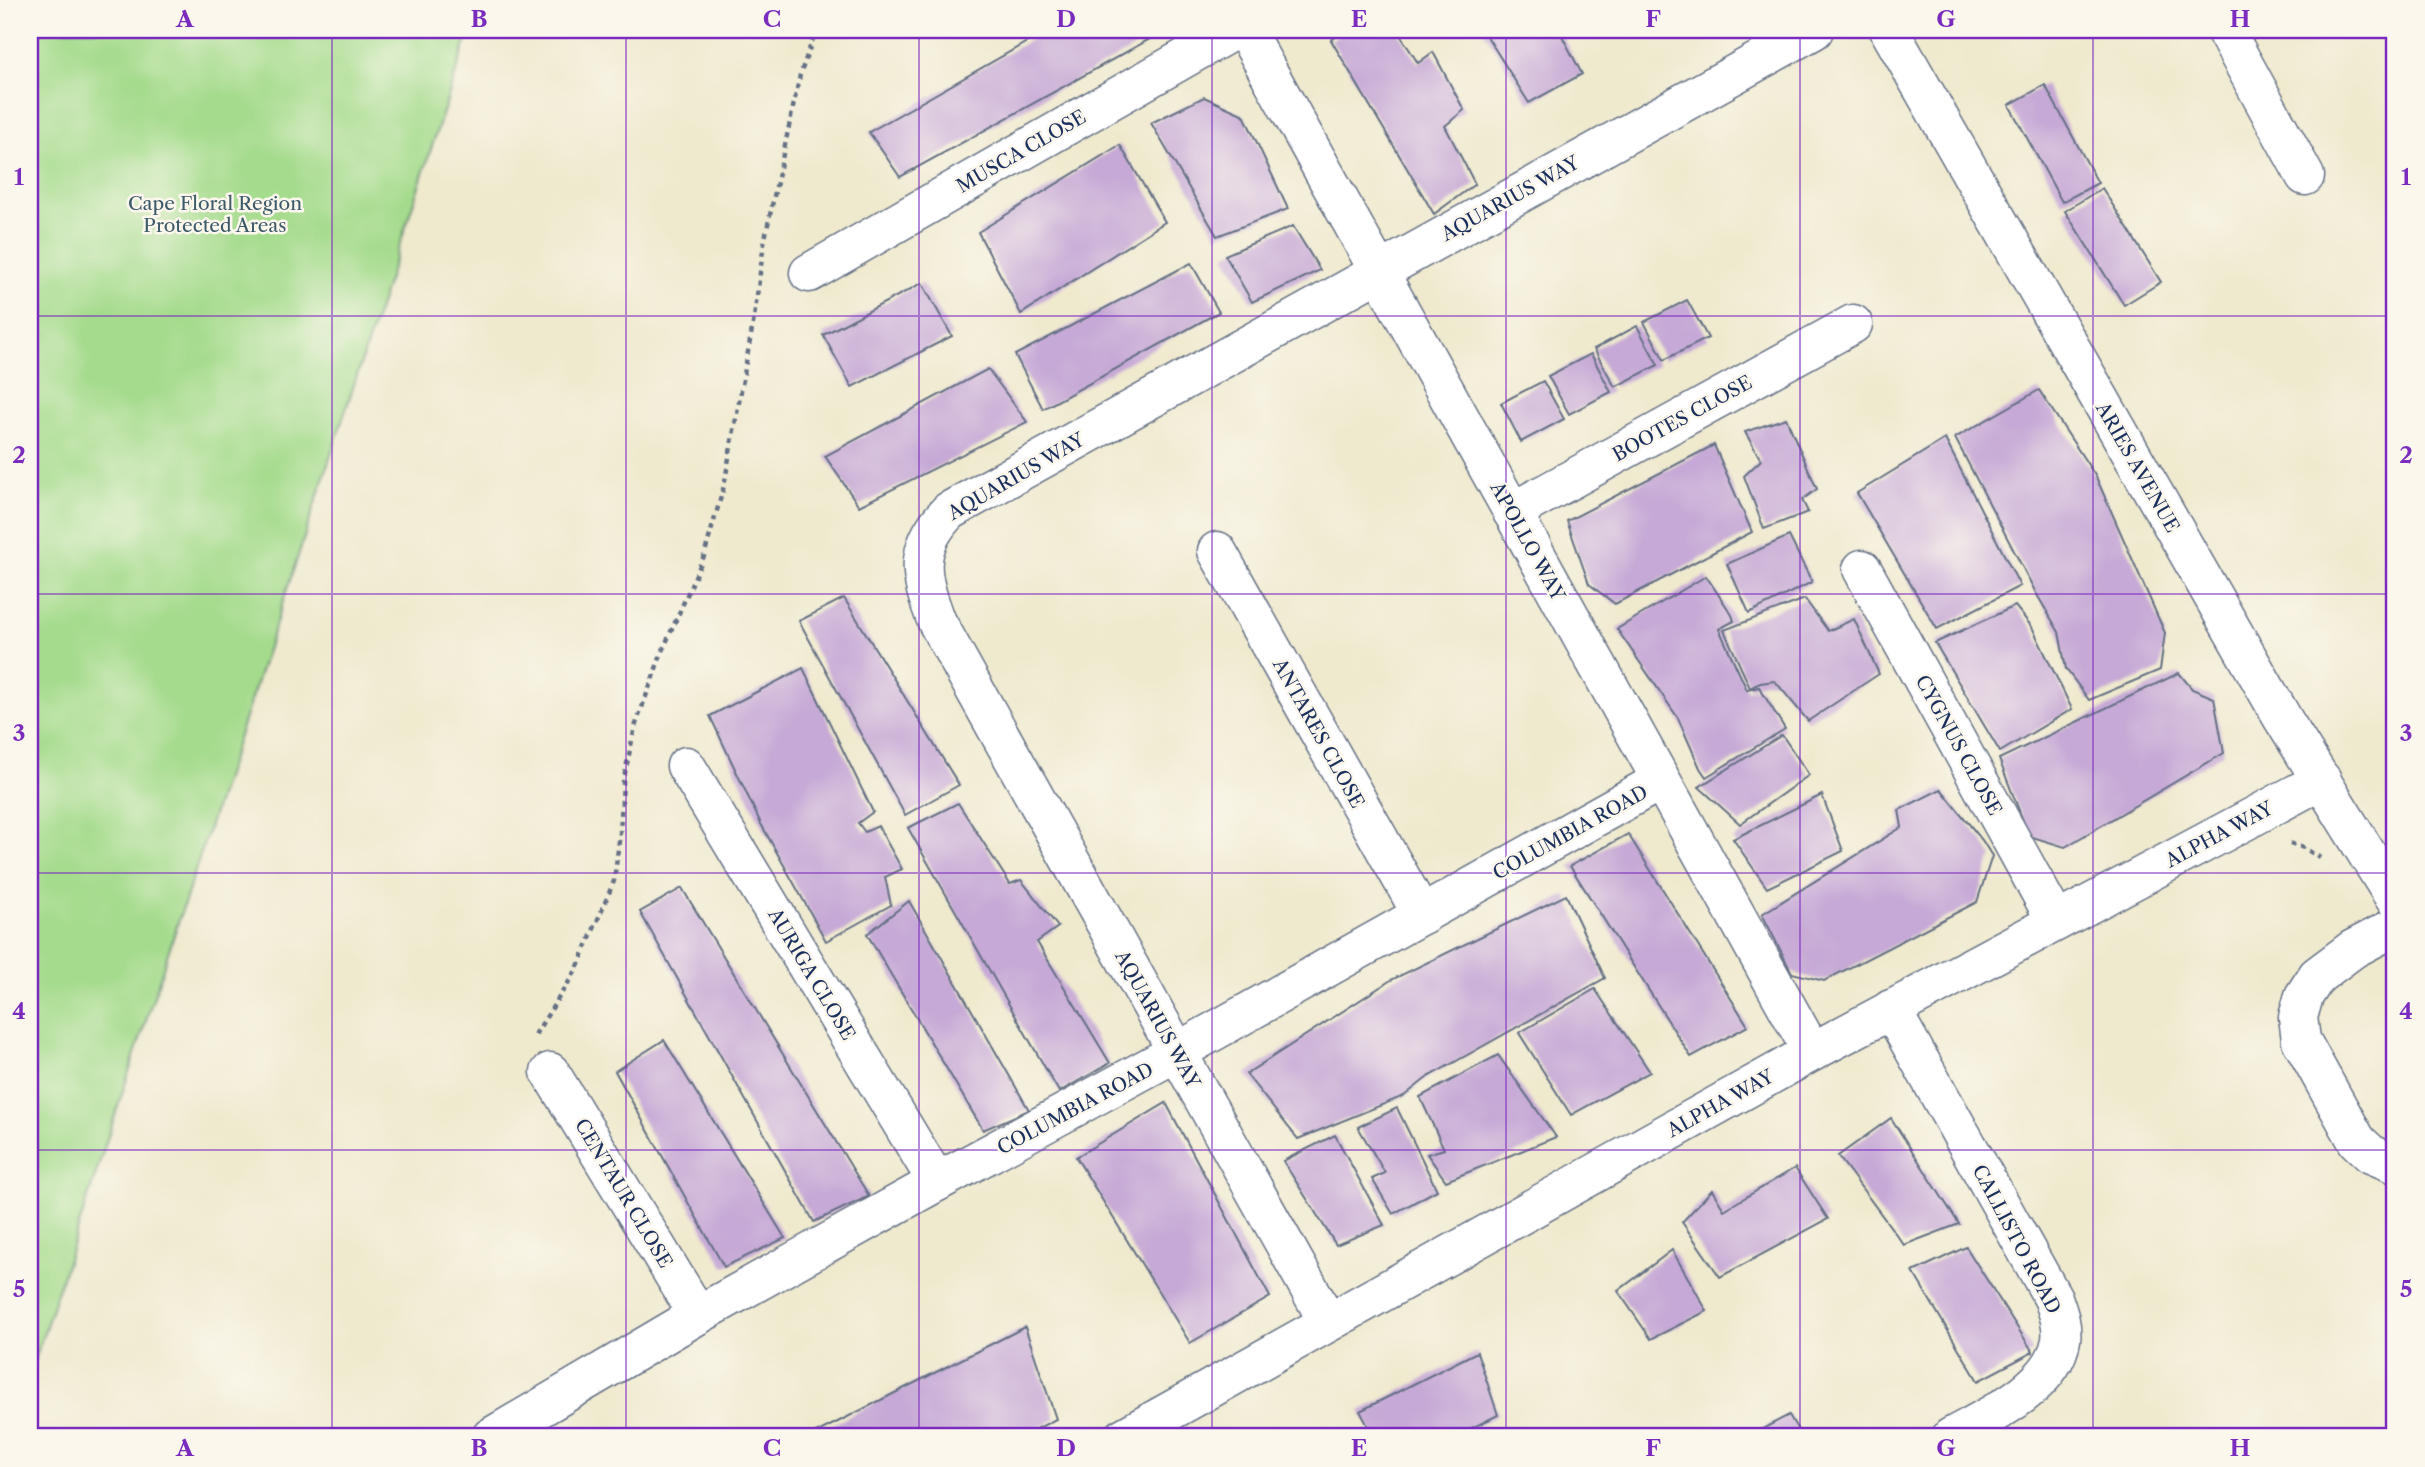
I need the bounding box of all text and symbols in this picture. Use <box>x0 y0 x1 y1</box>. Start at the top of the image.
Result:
text: A <box>175 5 195 33</box>
text: B <box>470 5 488 33</box>
text: C <box>763 5 781 33</box>
text: D <box>1056 5 1076 33</box>
text: E <box>1351 5 1367 33</box>
text: F <box>1645 5 1661 33</box>
text: G <box>1936 5 1956 33</box>
text: H <box>2230 5 2251 33</box>
street label: MUSCA CLOSE <box>952 105 1090 198</box>
street label: AQUARIUS WAY <box>1436 151 1584 246</box>
text: 1 <box>14 163 25 191</box>
text: 1 <box>2401 163 2412 191</box>
park label: Cape Floral Region Protected Areas <box>128 192 302 237</box>
street label: BOOTES CLOSE <box>1608 371 1756 466</box>
street label: ARIES AVENUE <box>2090 397 2184 537</box>
street label: AQUARIUS WAY <box>943 428 1089 525</box>
text: 2 <box>12 441 26 469</box>
text: 2 <box>2399 441 2413 469</box>
street label: APOLLO WAY <box>1485 477 1570 605</box>
street label: ANTARES CLOSE <box>1267 654 1369 812</box>
street label: CYGNUS CLOSE <box>1911 671 2007 819</box>
text: 3 <box>13 719 26 747</box>
text: 3 <box>2400 719 2413 747</box>
street label: COLUMBIA ROAD <box>1489 780 1652 885</box>
street label: ALPHA WAY <box>2161 796 2277 873</box>
street label: AURIGA CLOSE <box>763 903 860 1044</box>
street label: AQUARIUS WAY <box>1110 945 1205 1093</box>
text: 4 <box>12 997 26 1025</box>
text: 4 <box>2399 997 2413 1025</box>
street label: COLUMBIA ROAD <box>993 1058 1157 1159</box>
street label: ALPHA WAY <box>1662 1064 1778 1143</box>
street label: CENTAUR CLOSE <box>570 1115 677 1272</box>
street label: CALLISTO ROAD <box>1968 1161 2066 1318</box>
text: 5 <box>13 1275 25 1303</box>
text: 5 <box>2400 1275 2412 1303</box>
text: A <box>175 1434 195 1462</box>
text: B <box>470 1434 488 1462</box>
text: C <box>763 1434 781 1462</box>
text: D <box>1056 1434 1076 1462</box>
text: E <box>1351 1434 1367 1462</box>
text: F <box>1645 1434 1661 1462</box>
text: G <box>1936 1434 1956 1462</box>
text: H <box>2230 1434 2251 1462</box>

